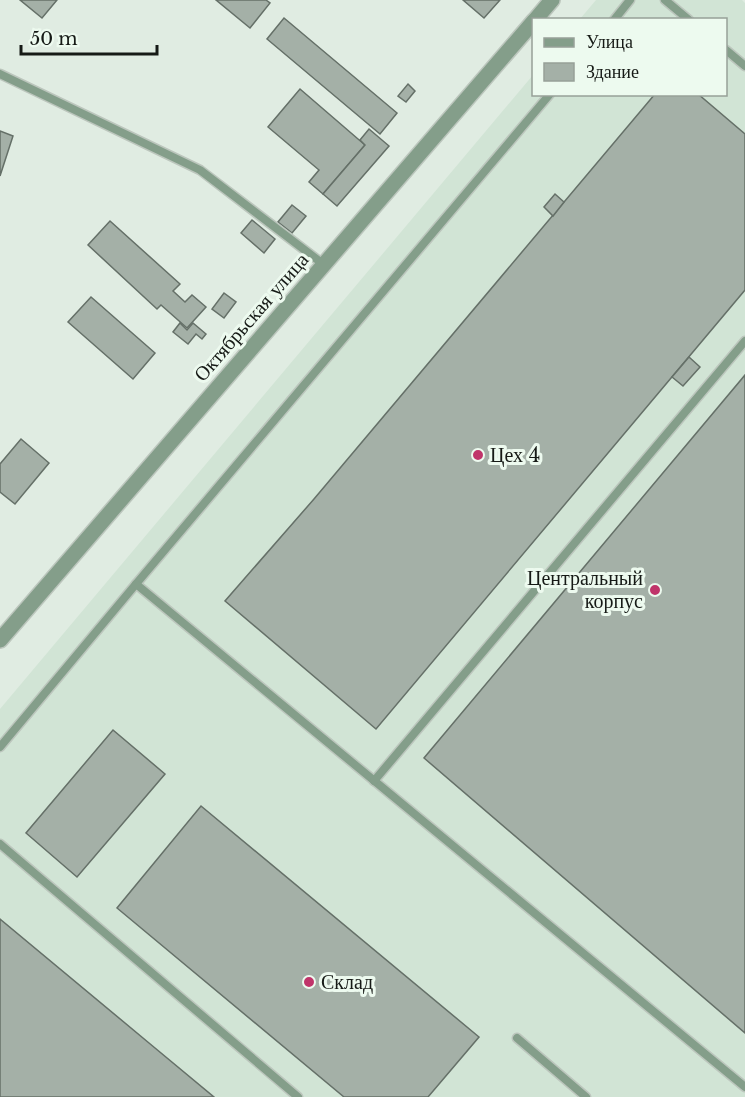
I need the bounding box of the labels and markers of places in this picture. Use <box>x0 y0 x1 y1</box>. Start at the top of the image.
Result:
place label: Цех 4 <box>490 443 541 467</box>
marker: Цех 4 <box>471 448 485 462</box>
place label: Центральный корпус <box>527 566 643 613</box>
marker: Центральный корпус <box>648 583 662 597</box>
place label: Склад <box>321 970 373 994</box>
marker: Склад <box>302 975 316 989</box>

